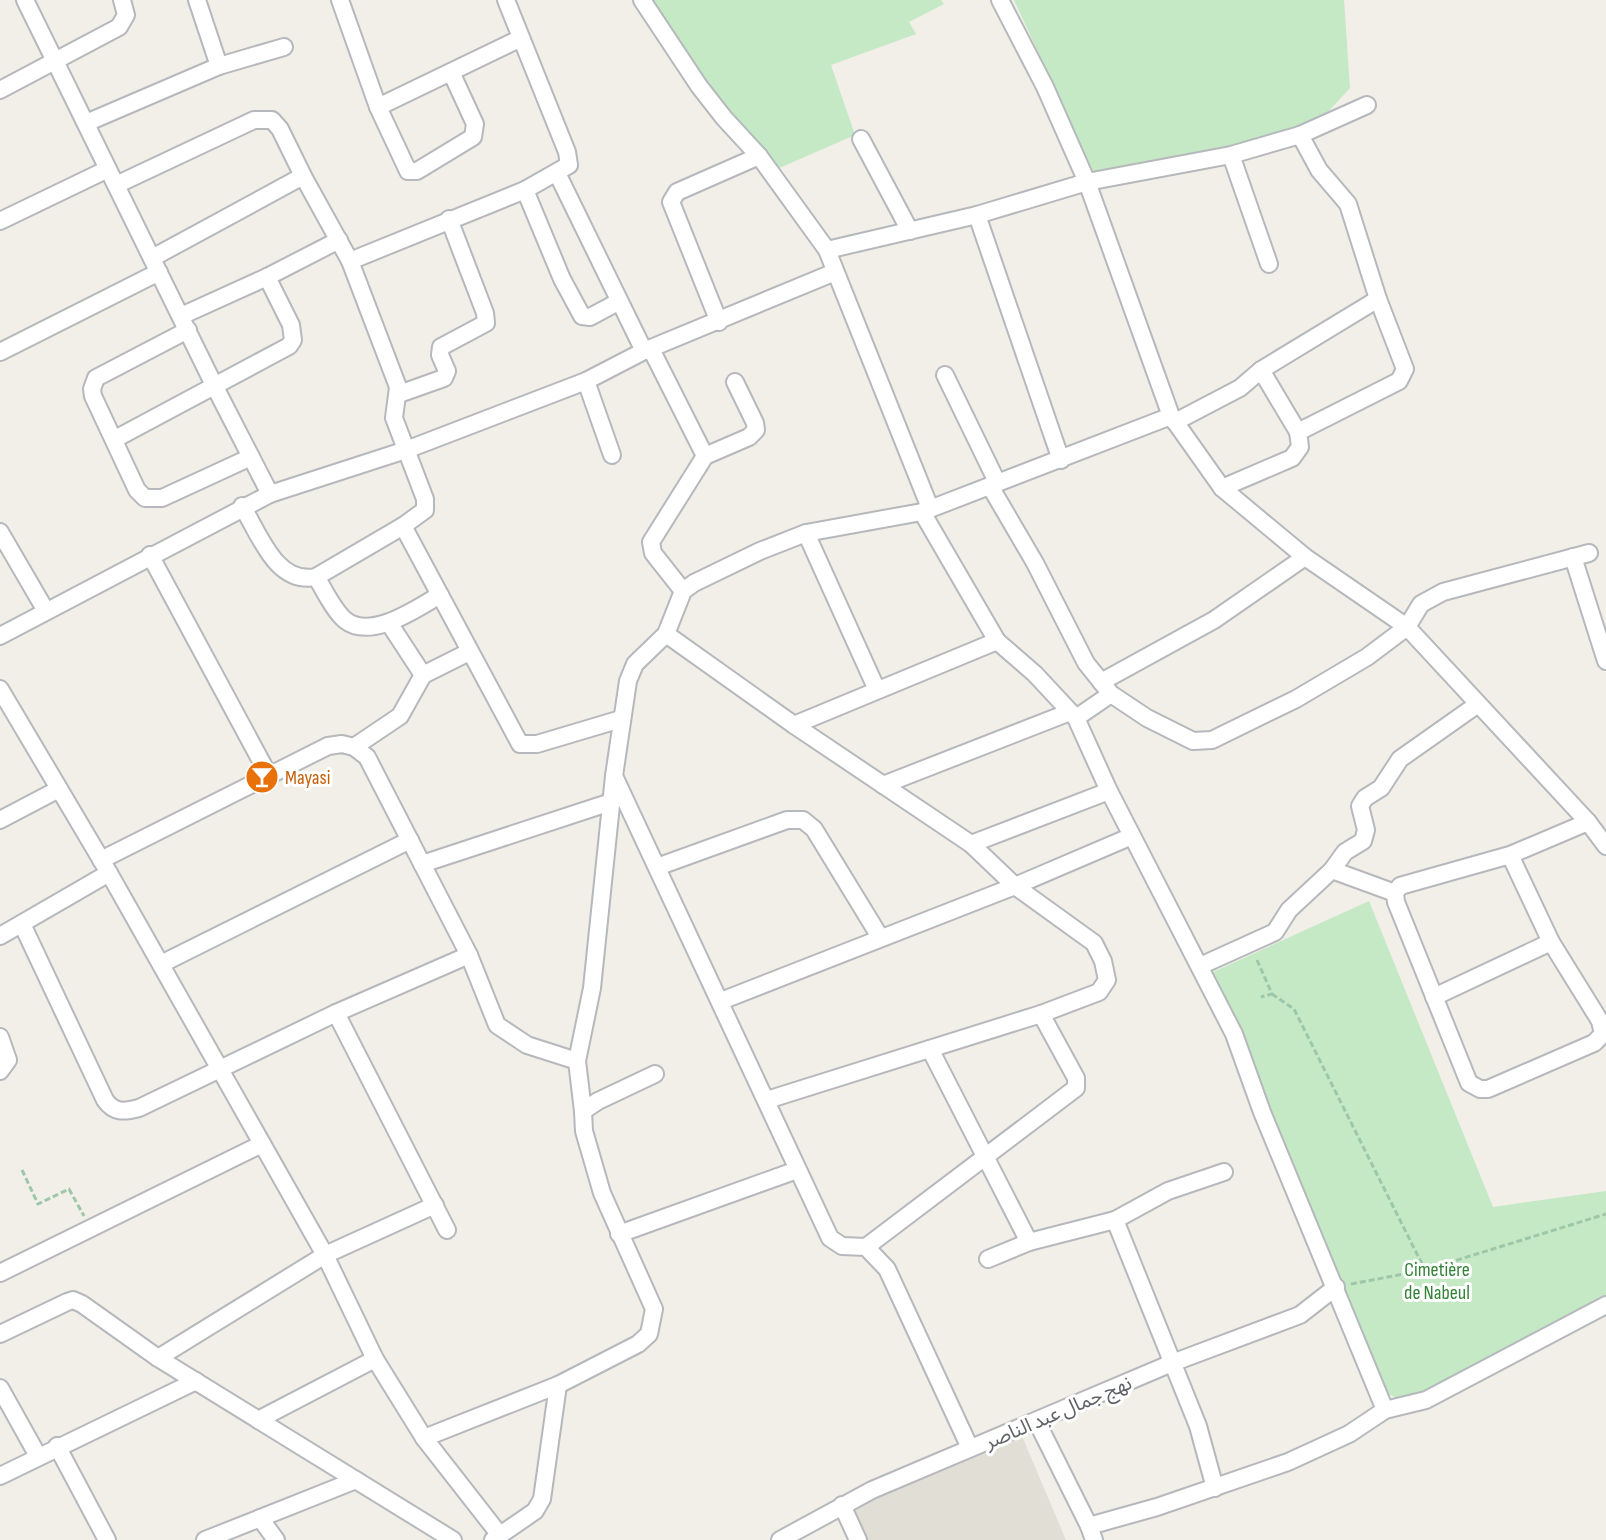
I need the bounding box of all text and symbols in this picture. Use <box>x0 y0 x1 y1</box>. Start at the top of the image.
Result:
bar icon: Mayasi <box>244 759 280 795</box>
place label: Mayasi <box>285 766 330 790</box>
park label: Cimetière de Nabeul <box>1404 1258 1470 1305</box>
street label: نهج جمال عبد الناصر <box>980 1371 1136 1457</box>

